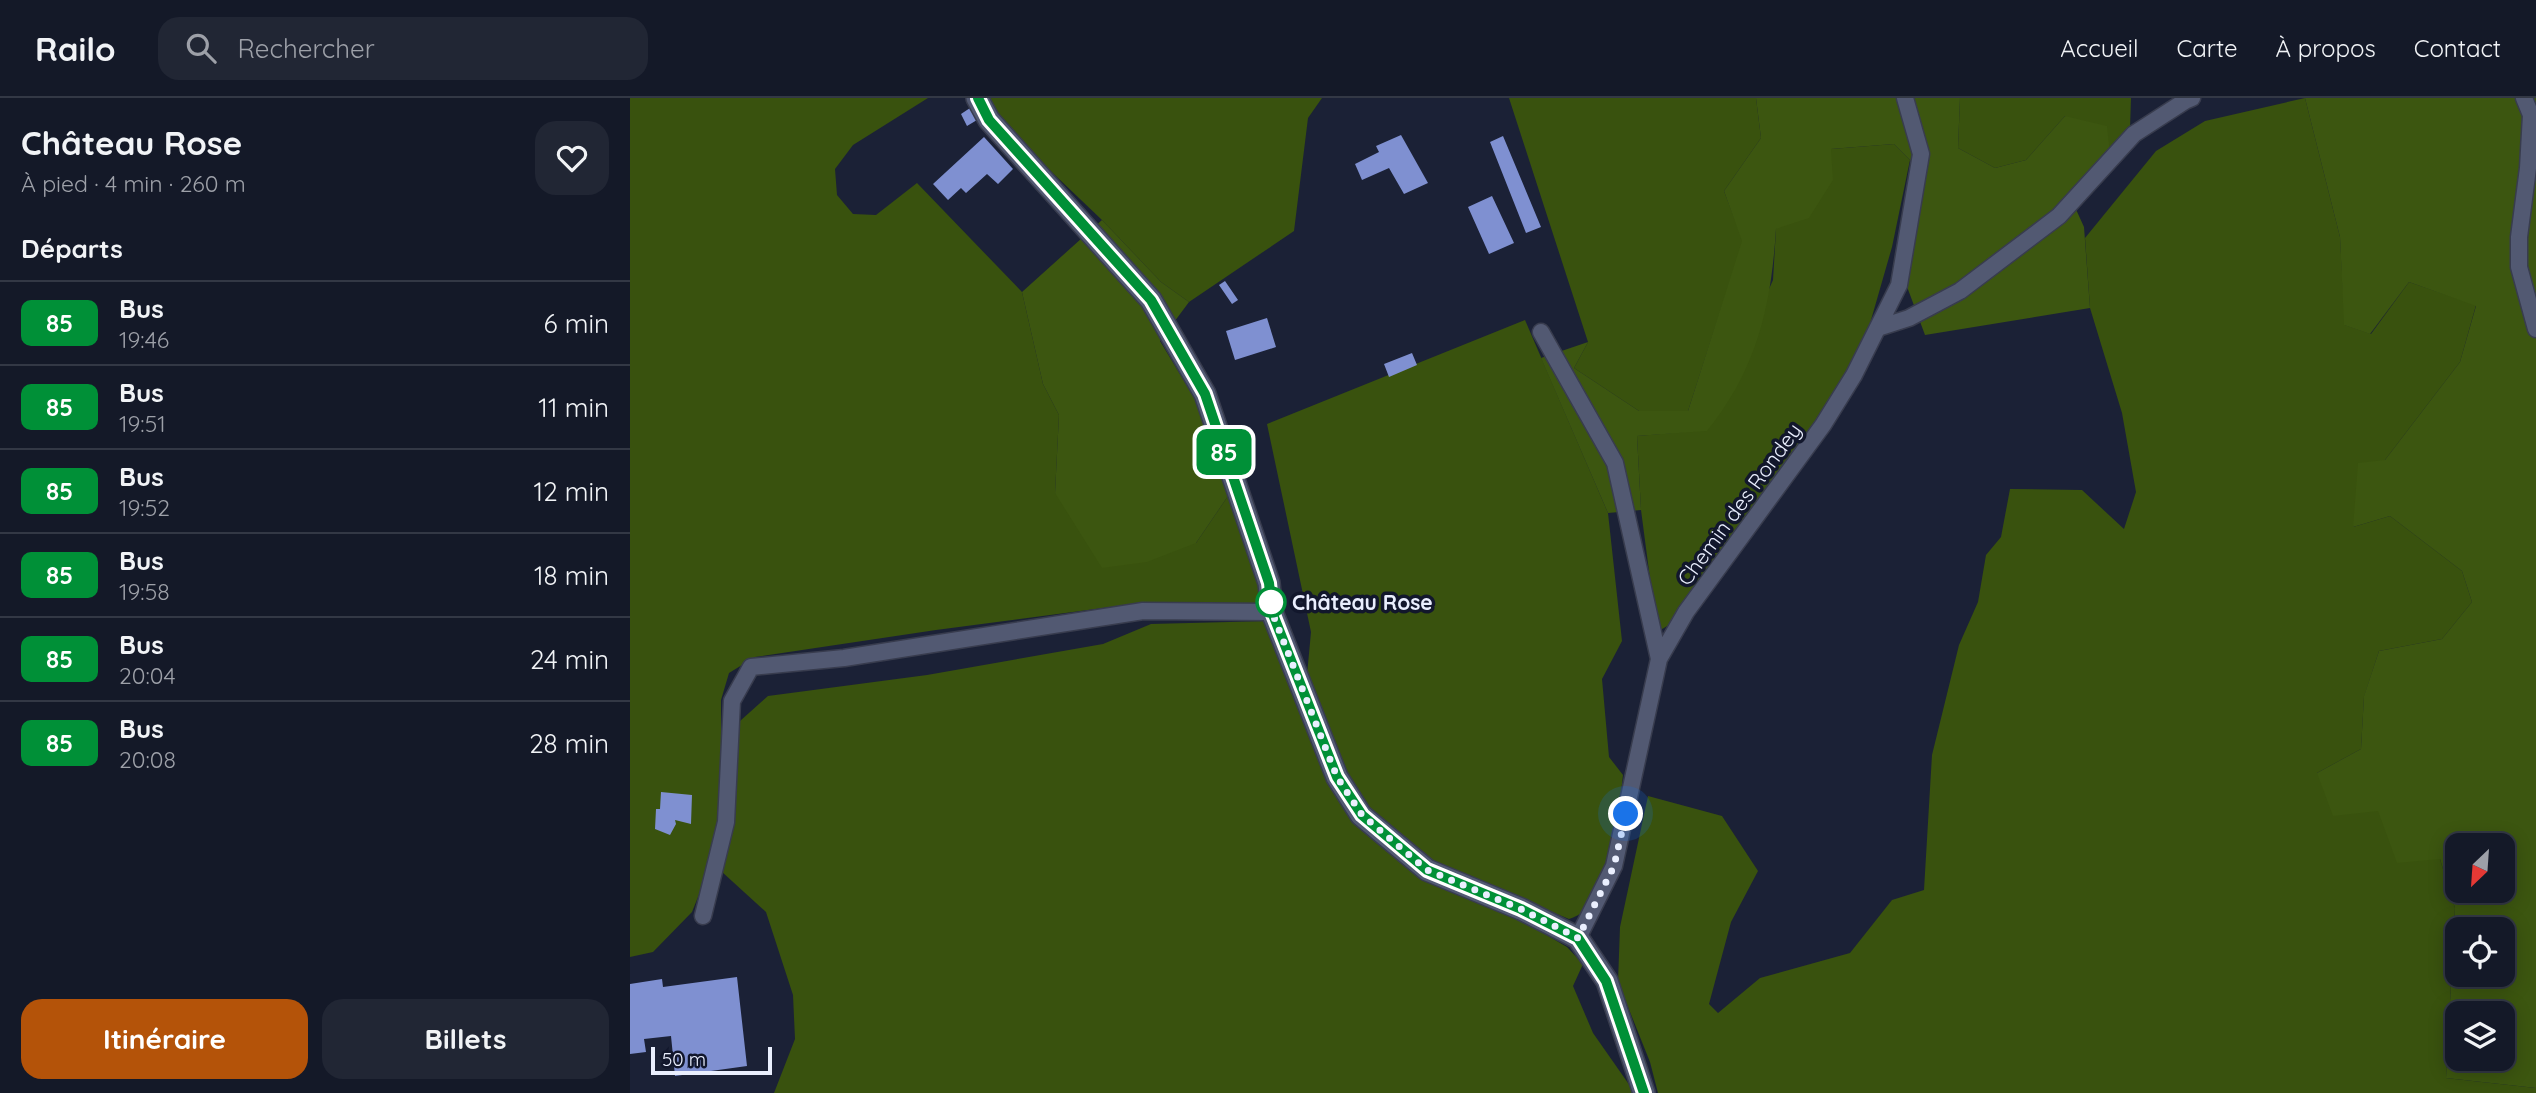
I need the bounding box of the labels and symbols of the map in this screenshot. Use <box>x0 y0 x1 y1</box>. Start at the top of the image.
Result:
street label: Chemin des Rondey <box>1671 418 1807 590</box>
line badge: 85 <box>1192 429 1256 475</box>
marker: Château Rose <box>1256 587 1286 617</box>
place label: Château Rose <box>1292 589 1433 615</box>
your location <box>1608 796 1643 831</box>
north arrow <box>2445 833 2515 903</box>
scale bar <box>651 1044 772 1076</box>

